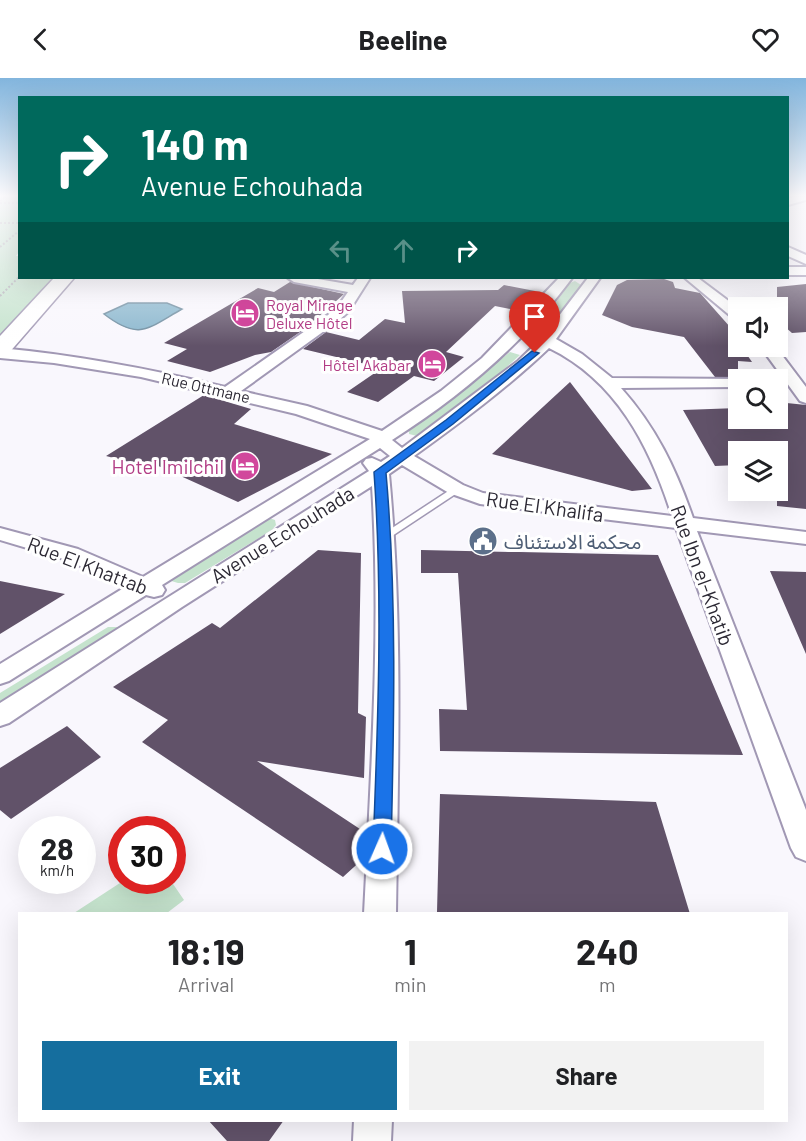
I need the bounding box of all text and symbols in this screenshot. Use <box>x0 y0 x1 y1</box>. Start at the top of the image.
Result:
icon: back <box>24 23 57 56</box>
text: Beeline <box>358 23 448 55</box>
icon: heart <box>749 23 782 56</box>
text: 140 m <box>141 118 249 168</box>
icon: right <box>42 120 120 198</box>
text: Avenue Echouhada <box>141 169 363 201</box>
icon: left <box>324 234 357 267</box>
icon: ahead <box>387 234 420 267</box>
icon: right <box>450 234 483 267</box>
pin <box>509 291 560 353</box>
place label: Royal Mirage Deluxe Hôtel <box>266 295 353 332</box>
hotel icon: Royal Mirage Deluxe Hôtel <box>229 297 261 329</box>
map controls <box>728 297 788 501</box>
button: sound <box>728 297 788 357</box>
icon: arrive <box>518 300 551 333</box>
hotel icon: Hôtel Akabar <box>416 348 448 380</box>
place label: Hôtel Akabar <box>323 355 411 374</box>
street label: Rue Ottmane <box>160 368 252 406</box>
button: search <box>728 369 788 429</box>
button: layers <box>728 441 788 501</box>
hotel icon: Hotel Imilchil <box>229 450 261 482</box>
place label: Hotel Imilchil <box>112 454 224 478</box>
street label: Avenue Echouhada <box>206 480 358 588</box>
street label: Rue El Khalifa <box>485 486 605 526</box>
street label: Rue Ibn el-Khatib <box>666 501 740 649</box>
public building icon: محكمة الاستئناف <box>467 525 499 557</box>
place label: محكمة الاستئناف <box>504 529 641 553</box>
street label: Rue El Khattab <box>24 531 152 599</box>
speed limit sign: 30 <box>108 816 186 894</box>
position arrow <box>350 817 414 881</box>
text: 28 <box>40 830 74 866</box>
text: km/h <box>40 861 74 879</box>
text: 18:19 <box>167 929 245 972</box>
text: 1 <box>404 929 417 972</box>
text: 240 <box>576 929 638 972</box>
text: Arrival <box>178 972 234 996</box>
text: min <box>394 972 427 996</box>
text: m <box>599 972 616 996</box>
button: Exit <box>42 1041 397 1110</box>
button: Share <box>409 1041 764 1110</box>

